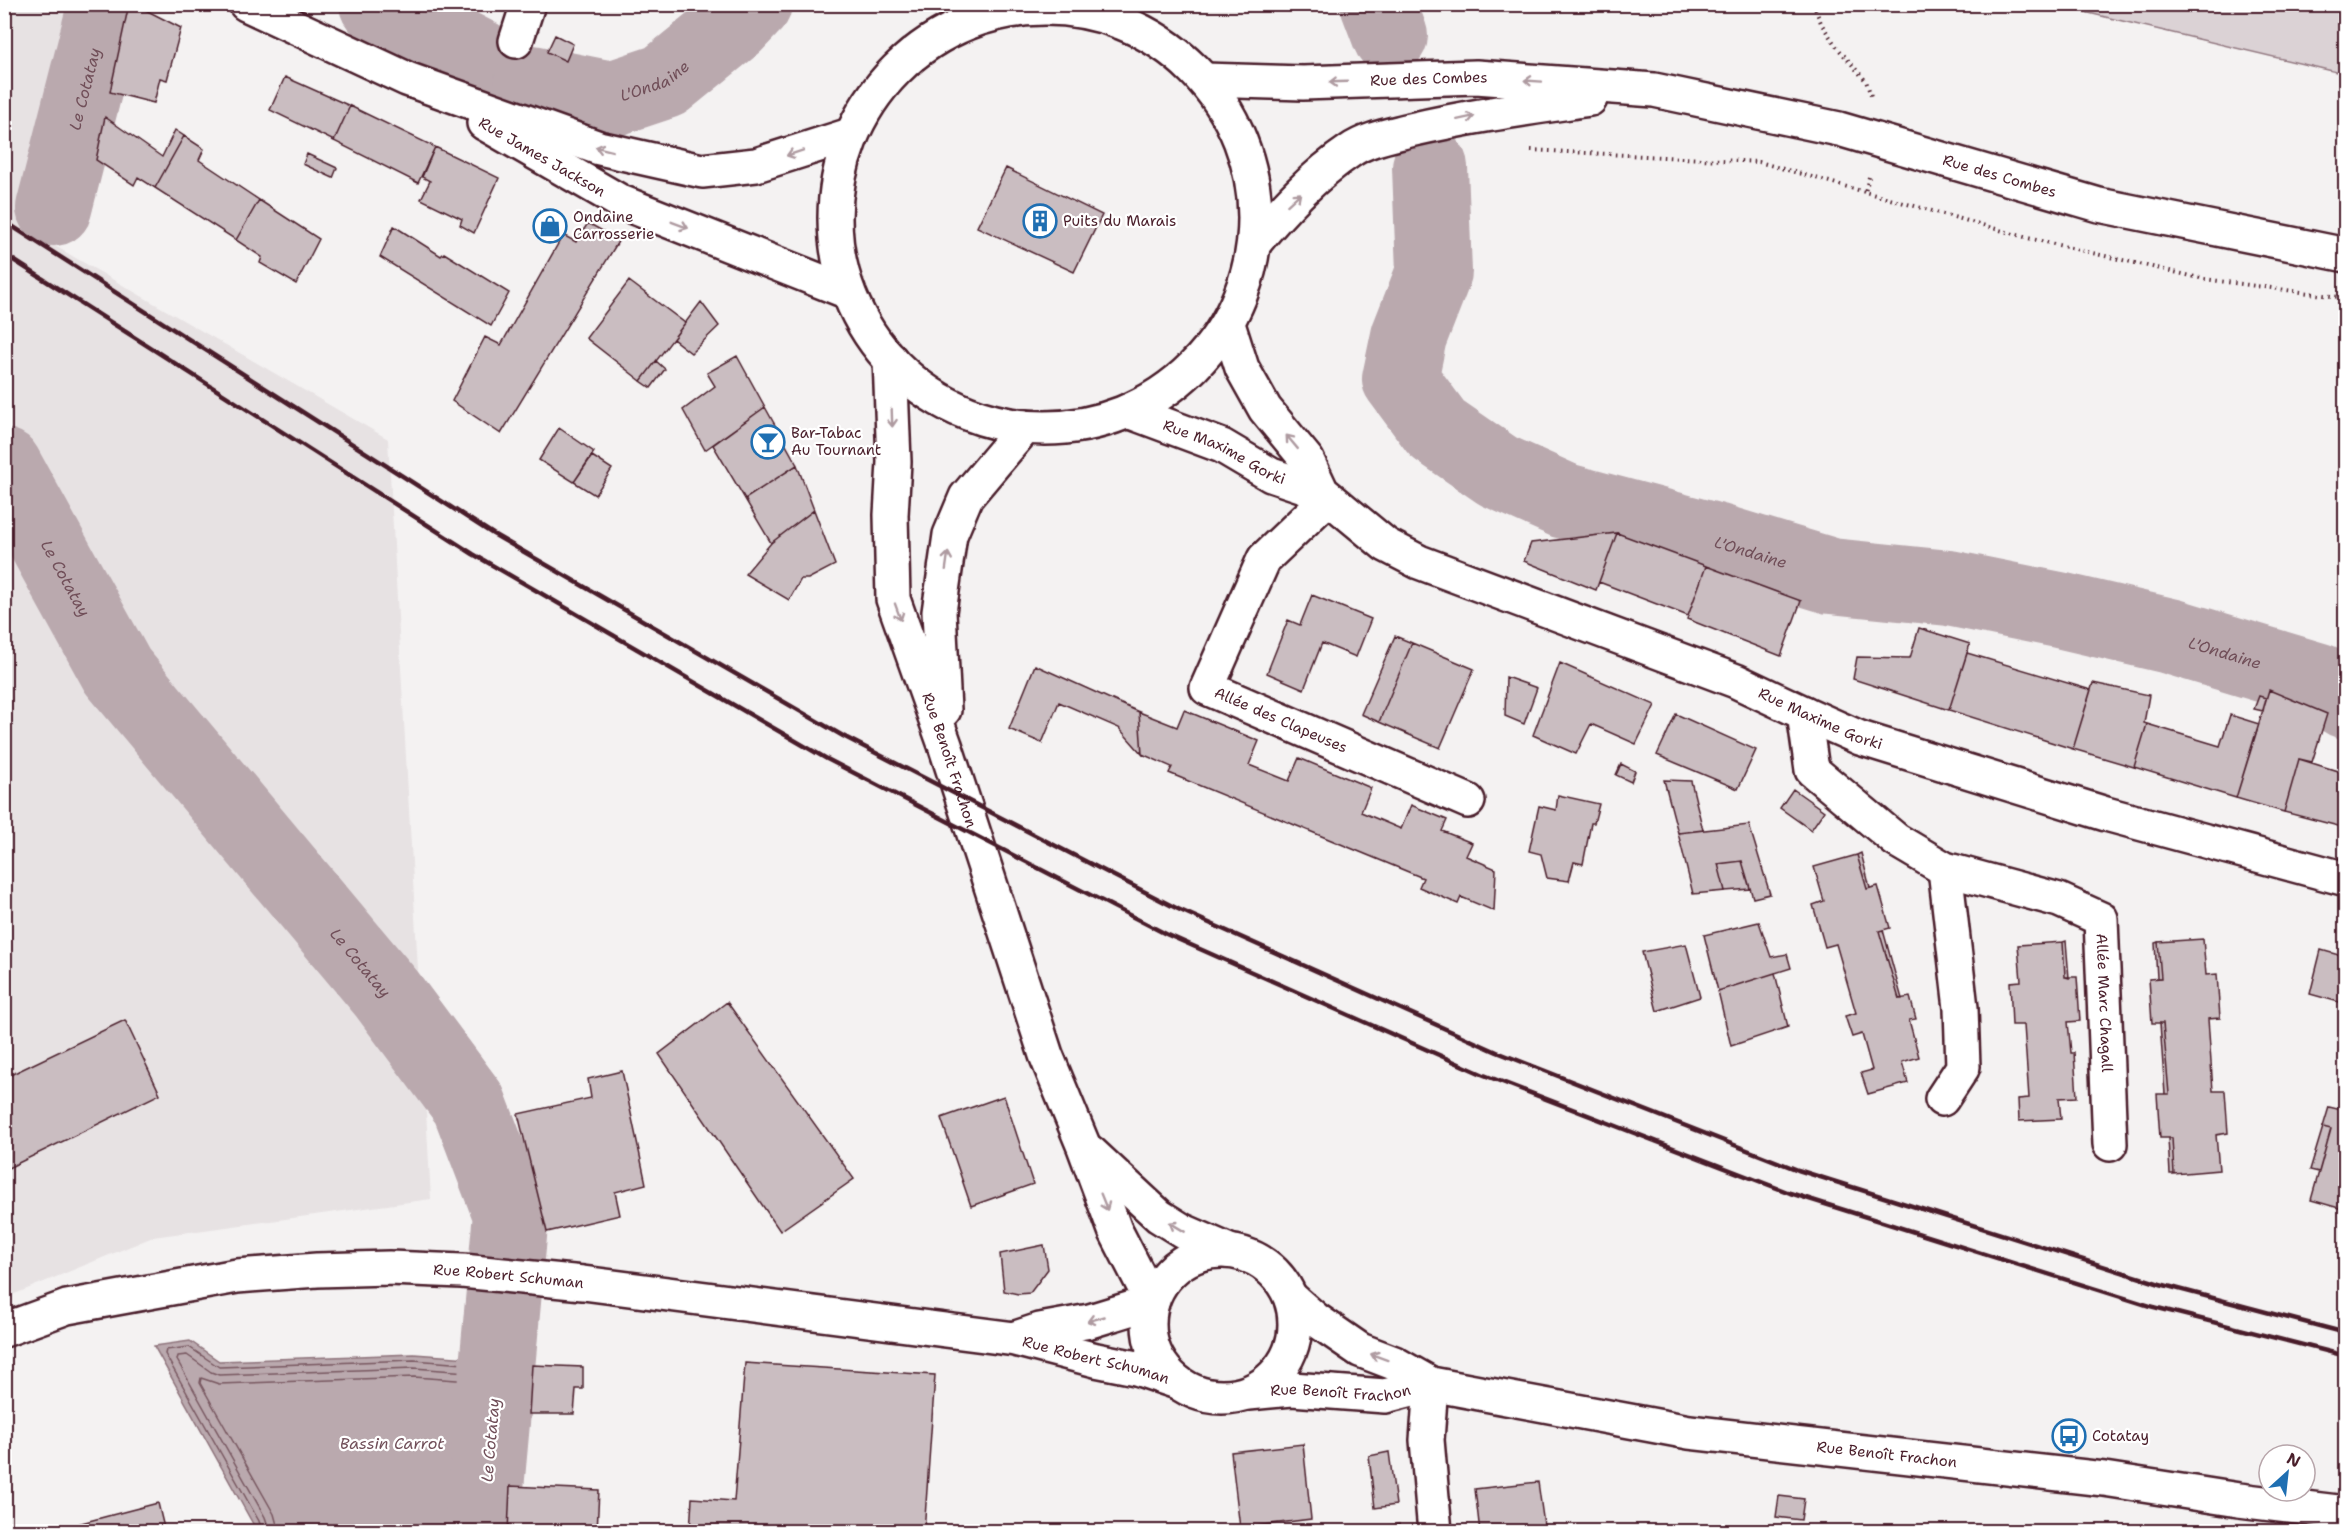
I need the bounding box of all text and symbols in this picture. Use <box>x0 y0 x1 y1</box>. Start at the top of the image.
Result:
water label: Le Cotatay <box>64 45 105 132</box>
water label: L'Ondaine <box>617 56 694 106</box>
street label: Rue des Combes <box>1370 67 1488 91</box>
one-way arrow <box>1329 76 1349 88</box>
one-way arrow <box>1524 76 1544 87</box>
one-way arrow <box>1456 112 1476 123</box>
street label: Rue James Jackson <box>475 113 609 201</box>
one-way arrow <box>595 143 614 155</box>
one-way arrow <box>786 148 805 159</box>
street label: Rue des Combes <box>1940 150 2059 202</box>
one-way arrow <box>1286 192 1301 206</box>
building icon: Puits du Marais <box>1022 203 1058 239</box>
place label: Ondaine Carrosserie <box>573 207 655 244</box>
shop icon: Ondaine Carrosserie <box>532 208 568 244</box>
place label: Puits du Marais <box>1063 211 1177 231</box>
one-way arrow <box>670 221 689 232</box>
one-way arrow <box>886 407 897 427</box>
street label: Rue Maxime Gorki <box>1160 415 1288 489</box>
place label: Bar-Tabac Au Tournant <box>791 423 881 460</box>
bar icon: Bar-Tabac Au Tournant <box>750 424 786 460</box>
one-way arrow <box>1286 434 1299 450</box>
water label: L'Ondaine <box>1712 531 1790 573</box>
water label: Le Cotatay <box>36 536 95 620</box>
one-way arrow <box>941 551 952 571</box>
one-way arrow <box>894 602 905 621</box>
water label: L'Ondaine <box>2186 632 2264 674</box>
street label: Allée des Clapeuses <box>1211 682 1351 758</box>
street label: Rue Maxime Gorki <box>1755 683 1885 754</box>
street label: Rue Benoît Frachon <box>917 690 981 830</box>
water label: Le Cotatay <box>325 924 395 1002</box>
street label: Allée Marc Chagall <box>2092 933 2117 1073</box>
one-way arrow <box>1099 1192 1110 1210</box>
one-way arrow <box>1169 1221 1186 1233</box>
street label: Rue Robert Schuman <box>433 1260 585 1293</box>
one-way arrow <box>1087 1314 1106 1325</box>
street label: Rue Robert Schuman <box>1020 1331 1172 1389</box>
one-way arrow <box>1370 1351 1389 1362</box>
street label: Rue Benoît Frachon <box>1269 1379 1413 1406</box>
water label: Le Cotatay <box>476 1397 505 1483</box>
bus stop icon: Cotatay <box>2051 1418 2087 1454</box>
place label: Cotatay <box>2092 1426 2149 1446</box>
water label: Bassin Carrot <box>340 1433 444 1454</box>
street label: Rue Benoît Frachon <box>1816 1437 1958 1472</box>
north arrow <box>2257 1443 2317 1503</box>
text: N <box>2283 1448 2304 1472</box>

